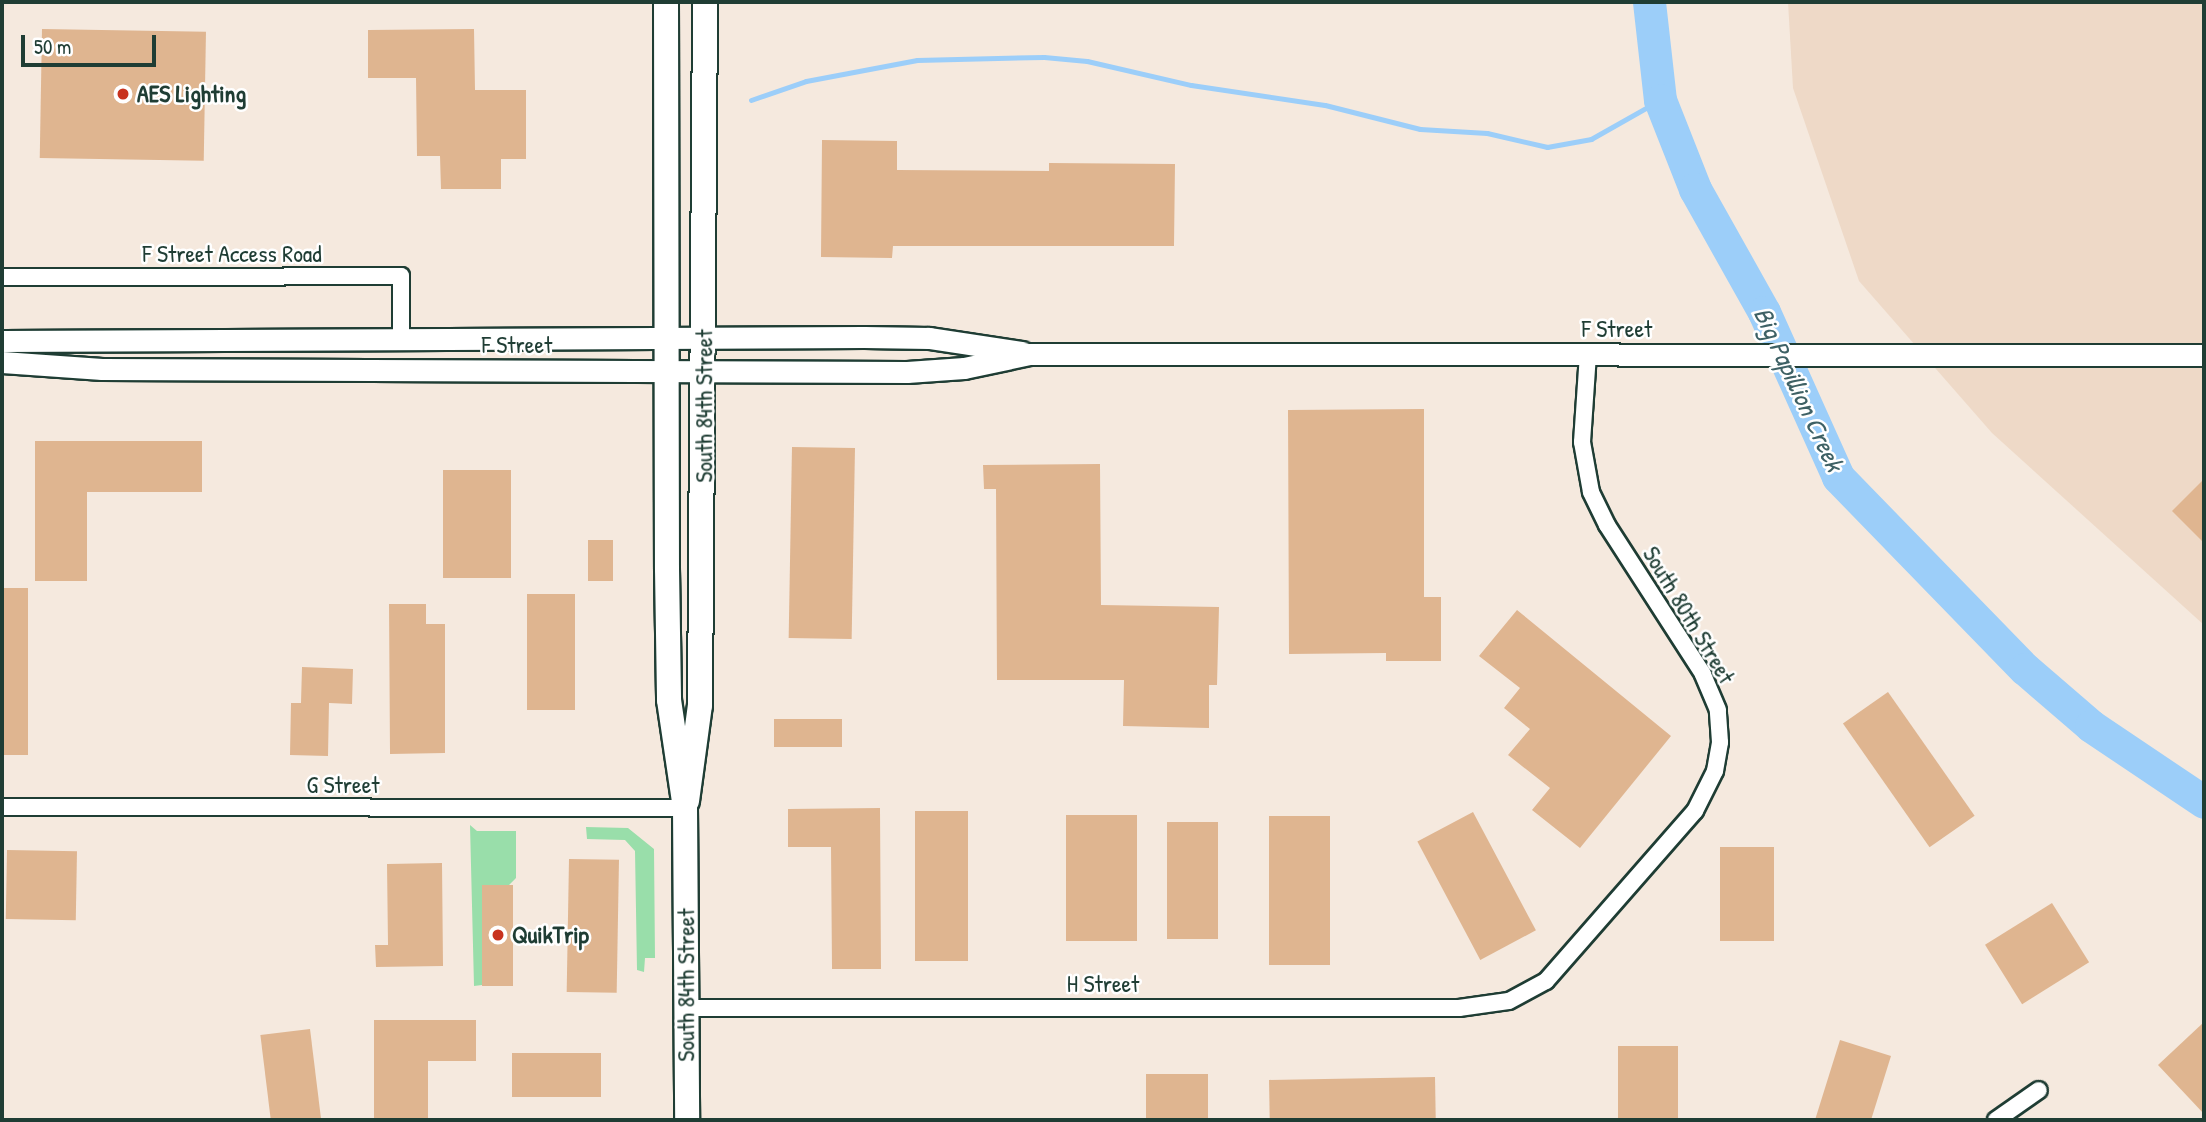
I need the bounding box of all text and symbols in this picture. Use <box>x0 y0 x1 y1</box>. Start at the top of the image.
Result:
scale bar <box>24 21 159 65</box>
text: 50 m <box>34 32 71 61</box>
place label: AES Lighting <box>137 80 246 108</box>
marker: AES Lighting <box>115 86 131 102</box>
street label: F Street Access Road <box>142 240 322 268</box>
water label: Big Papillion Creek <box>1747 302 1851 476</box>
street label: F Street <box>1582 315 1652 343</box>
street label: South 84th Street <box>690 329 718 483</box>
street label: F Street <box>482 331 552 359</box>
street label: South 80th Street <box>1637 541 1741 689</box>
street label: G Street <box>307 771 379 799</box>
street label: South 84th Street <box>672 908 700 1062</box>
place label: QuikTrip <box>512 921 589 949</box>
marker: QuikTrip <box>490 927 506 943</box>
street label: H Street <box>1067 970 1139 998</box>

